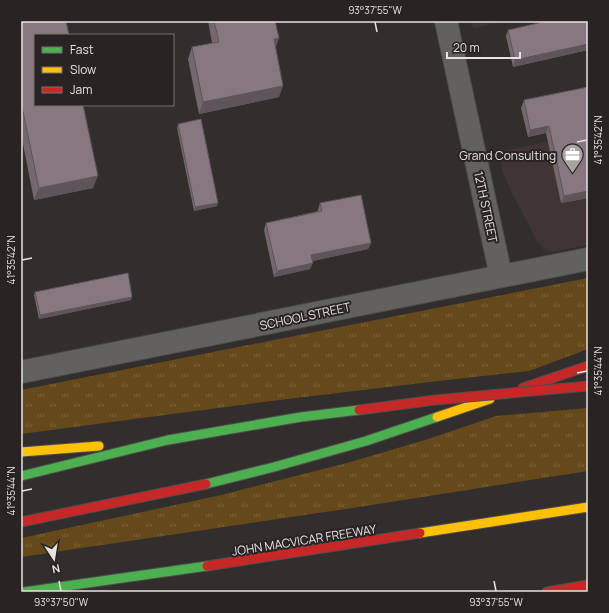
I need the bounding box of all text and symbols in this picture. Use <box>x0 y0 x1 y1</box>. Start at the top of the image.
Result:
text: 93°37'55"W <box>348 3 403 17</box>
legend <box>34 34 174 106</box>
scale bar <box>447 34 520 60</box>
text: 20 m <box>453 39 480 56</box>
text: Fast <box>70 41 94 58</box>
text: Slow <box>70 61 96 78</box>
text: Jam <box>70 81 92 98</box>
text: 41°35'42"N <box>591 115 605 164</box>
office icon: Grand Consulting <box>559 142 585 175</box>
place label: Grand Consulting <box>459 147 556 164</box>
street label: 12TH STREET <box>470 170 502 245</box>
text: 41°35'42"N <box>4 235 18 284</box>
street label: SCHOOL STREET <box>258 298 353 334</box>
text: 41°35'44"N <box>591 346 605 395</box>
text: 41°35'44"N <box>4 466 18 515</box>
street label: JOHN MACVICAR FREEWAY <box>231 520 378 560</box>
north arrow <box>34 539 74 579</box>
text: N <box>51 561 62 577</box>
text: 93°37'50"W <box>34 595 89 609</box>
text: 93°37'55"W <box>469 595 524 609</box>

